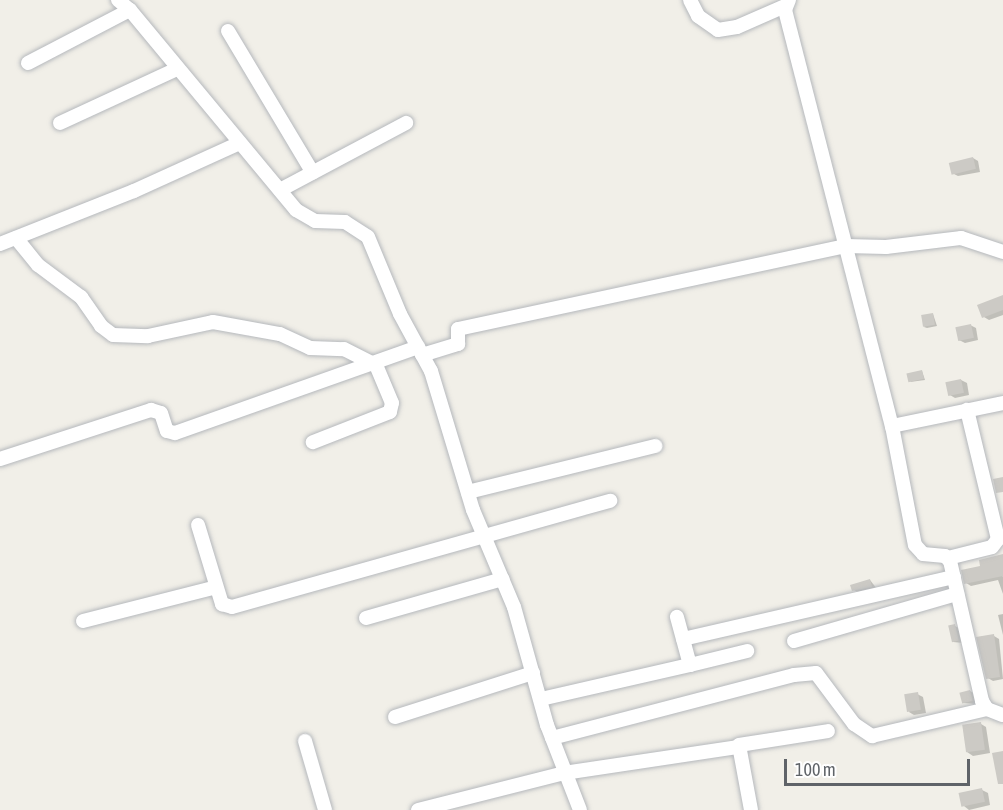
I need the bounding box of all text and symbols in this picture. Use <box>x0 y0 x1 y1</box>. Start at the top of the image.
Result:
scale bar <box>787 747 973 785</box>
text: 100 m <box>795 759 836 780</box>

